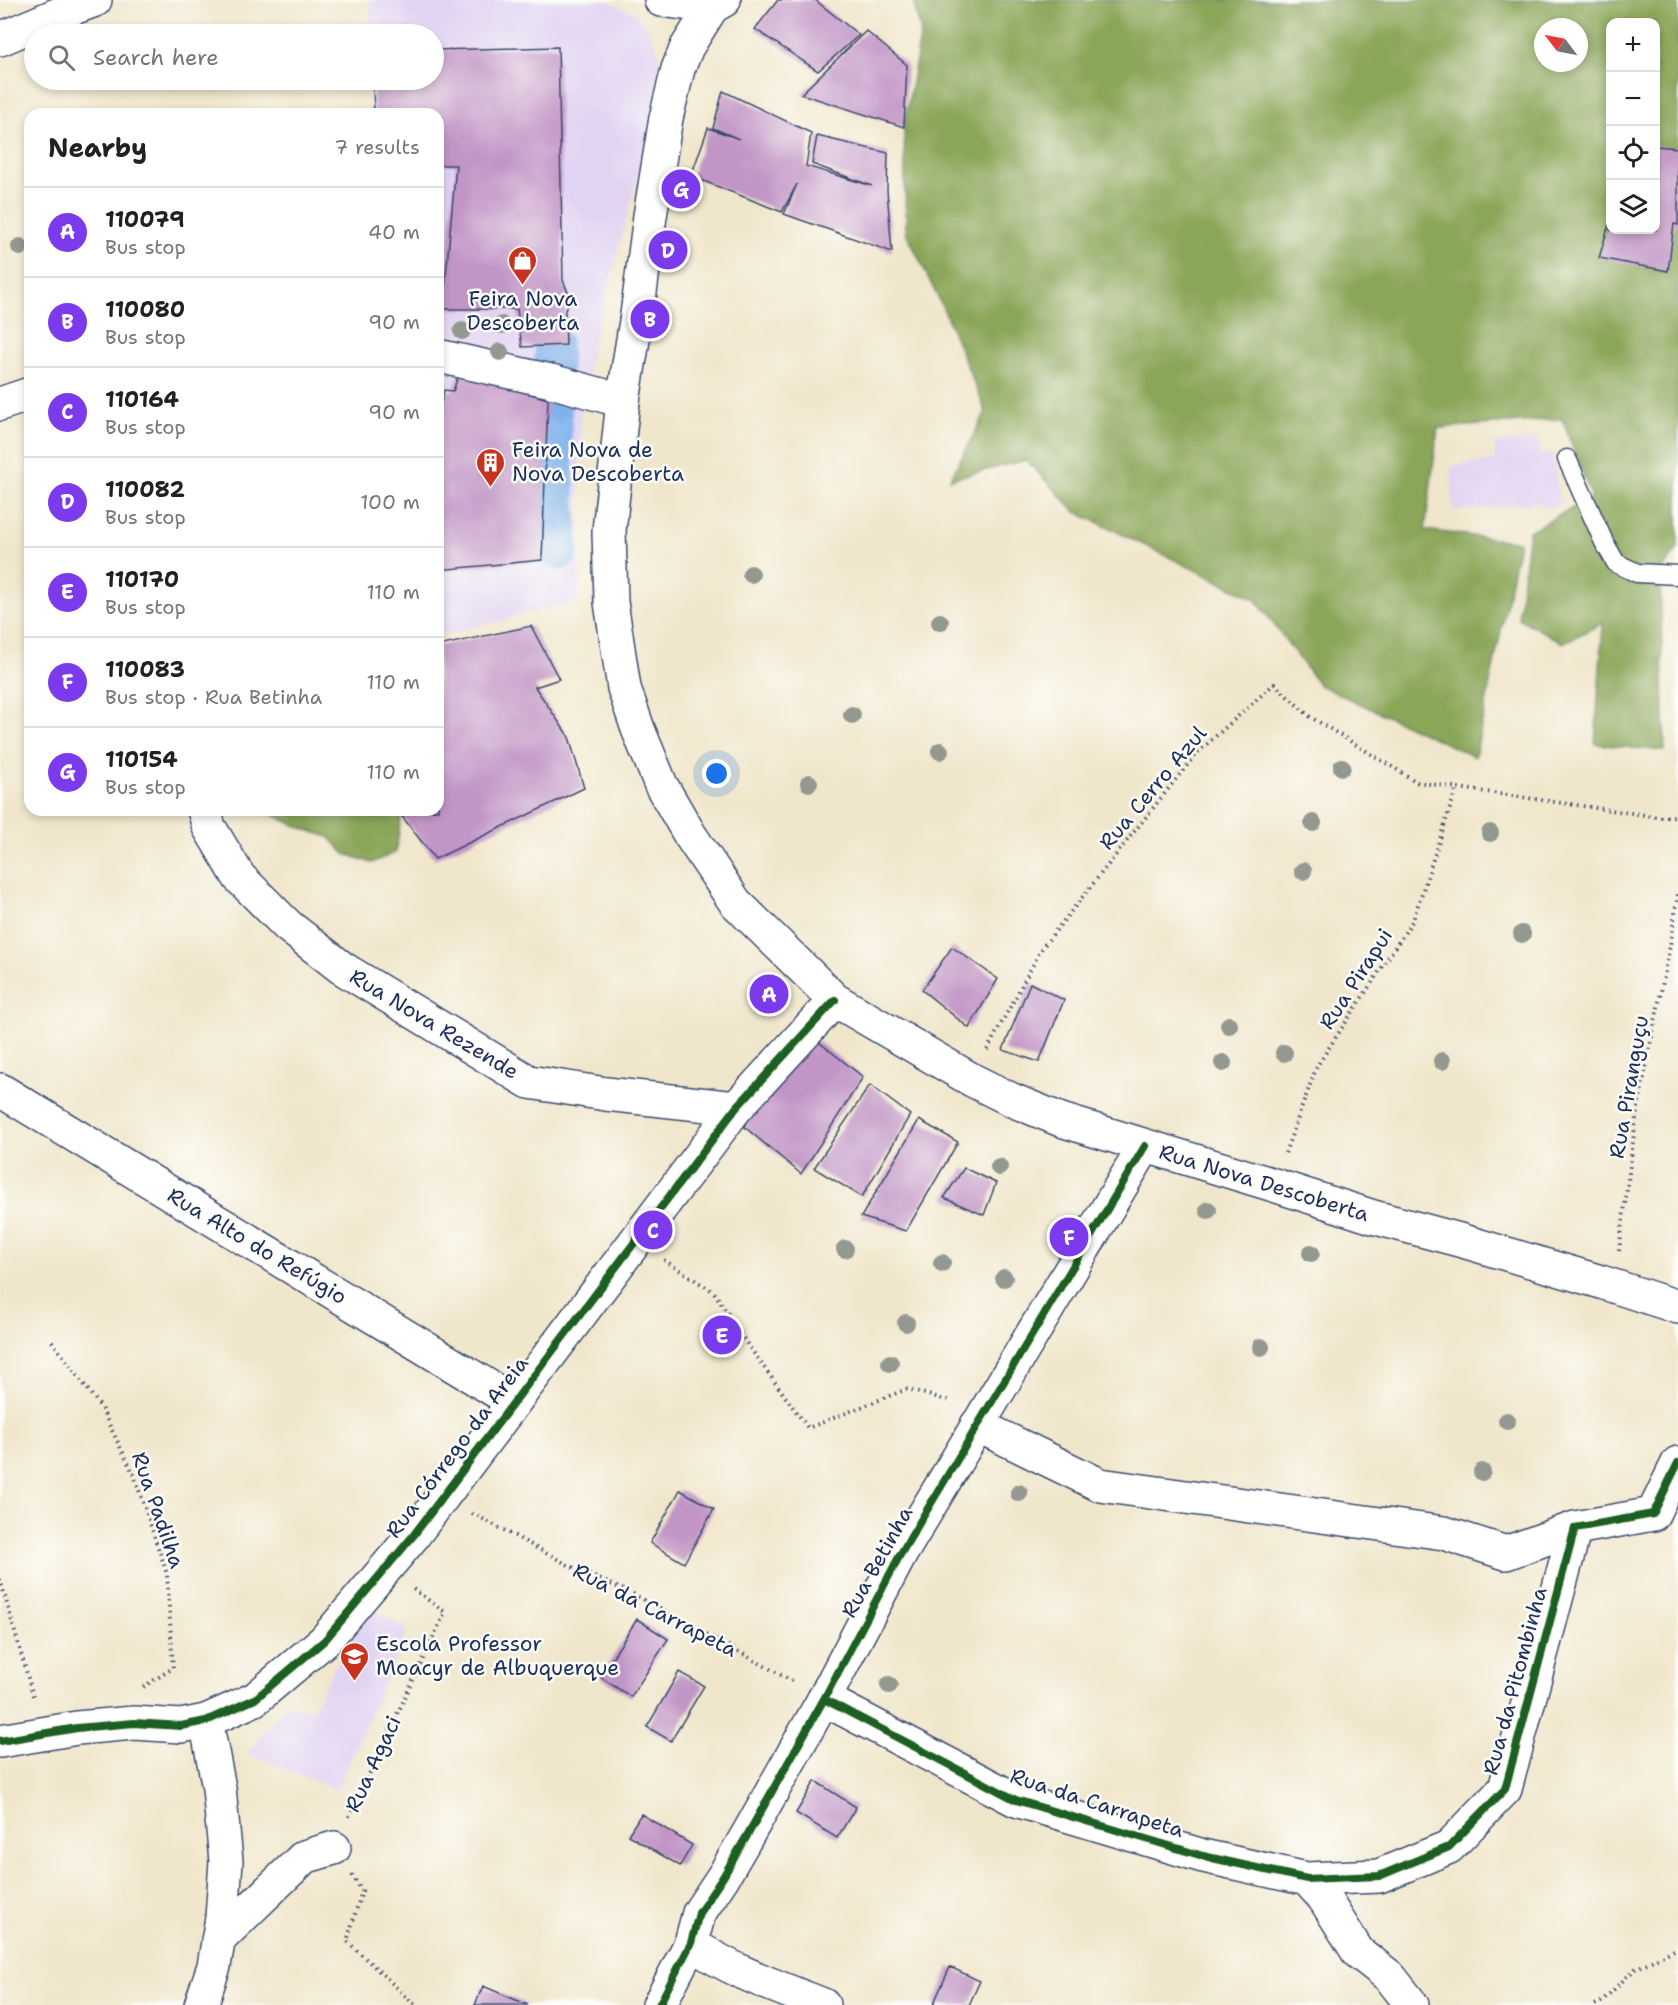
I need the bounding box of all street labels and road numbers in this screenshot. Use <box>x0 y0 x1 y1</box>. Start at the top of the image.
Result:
street label: Rua Cerro Azul <box>1093 720 1213 856</box>
street label: Rua Pirapui <box>1313 923 1399 1035</box>
street label: Rua Nova Rezende <box>344 962 524 1086</box>
street label: Rua Piranguçu <box>1603 1013 1655 1161</box>
street label: Rua Nova Descoberta <box>1156 1138 1372 1228</box>
street label: Rua Alto do Refúgio <box>162 1181 352 1311</box>
street label: Rua Córrego da Areia <box>379 1350 535 1544</box>
street label: Rua Padilha <box>125 1448 191 1572</box>
street label: Rua Betinha <box>835 1501 919 1623</box>
street label: Rua da Carrapeta <box>568 1556 742 1664</box>
street label: Rua da Pitombinha <box>1476 1584 1554 1778</box>
street label: Rua Agaci <box>338 1711 408 1817</box>
street label: Rua da Carrapeta <box>1007 1762 1187 1844</box>

